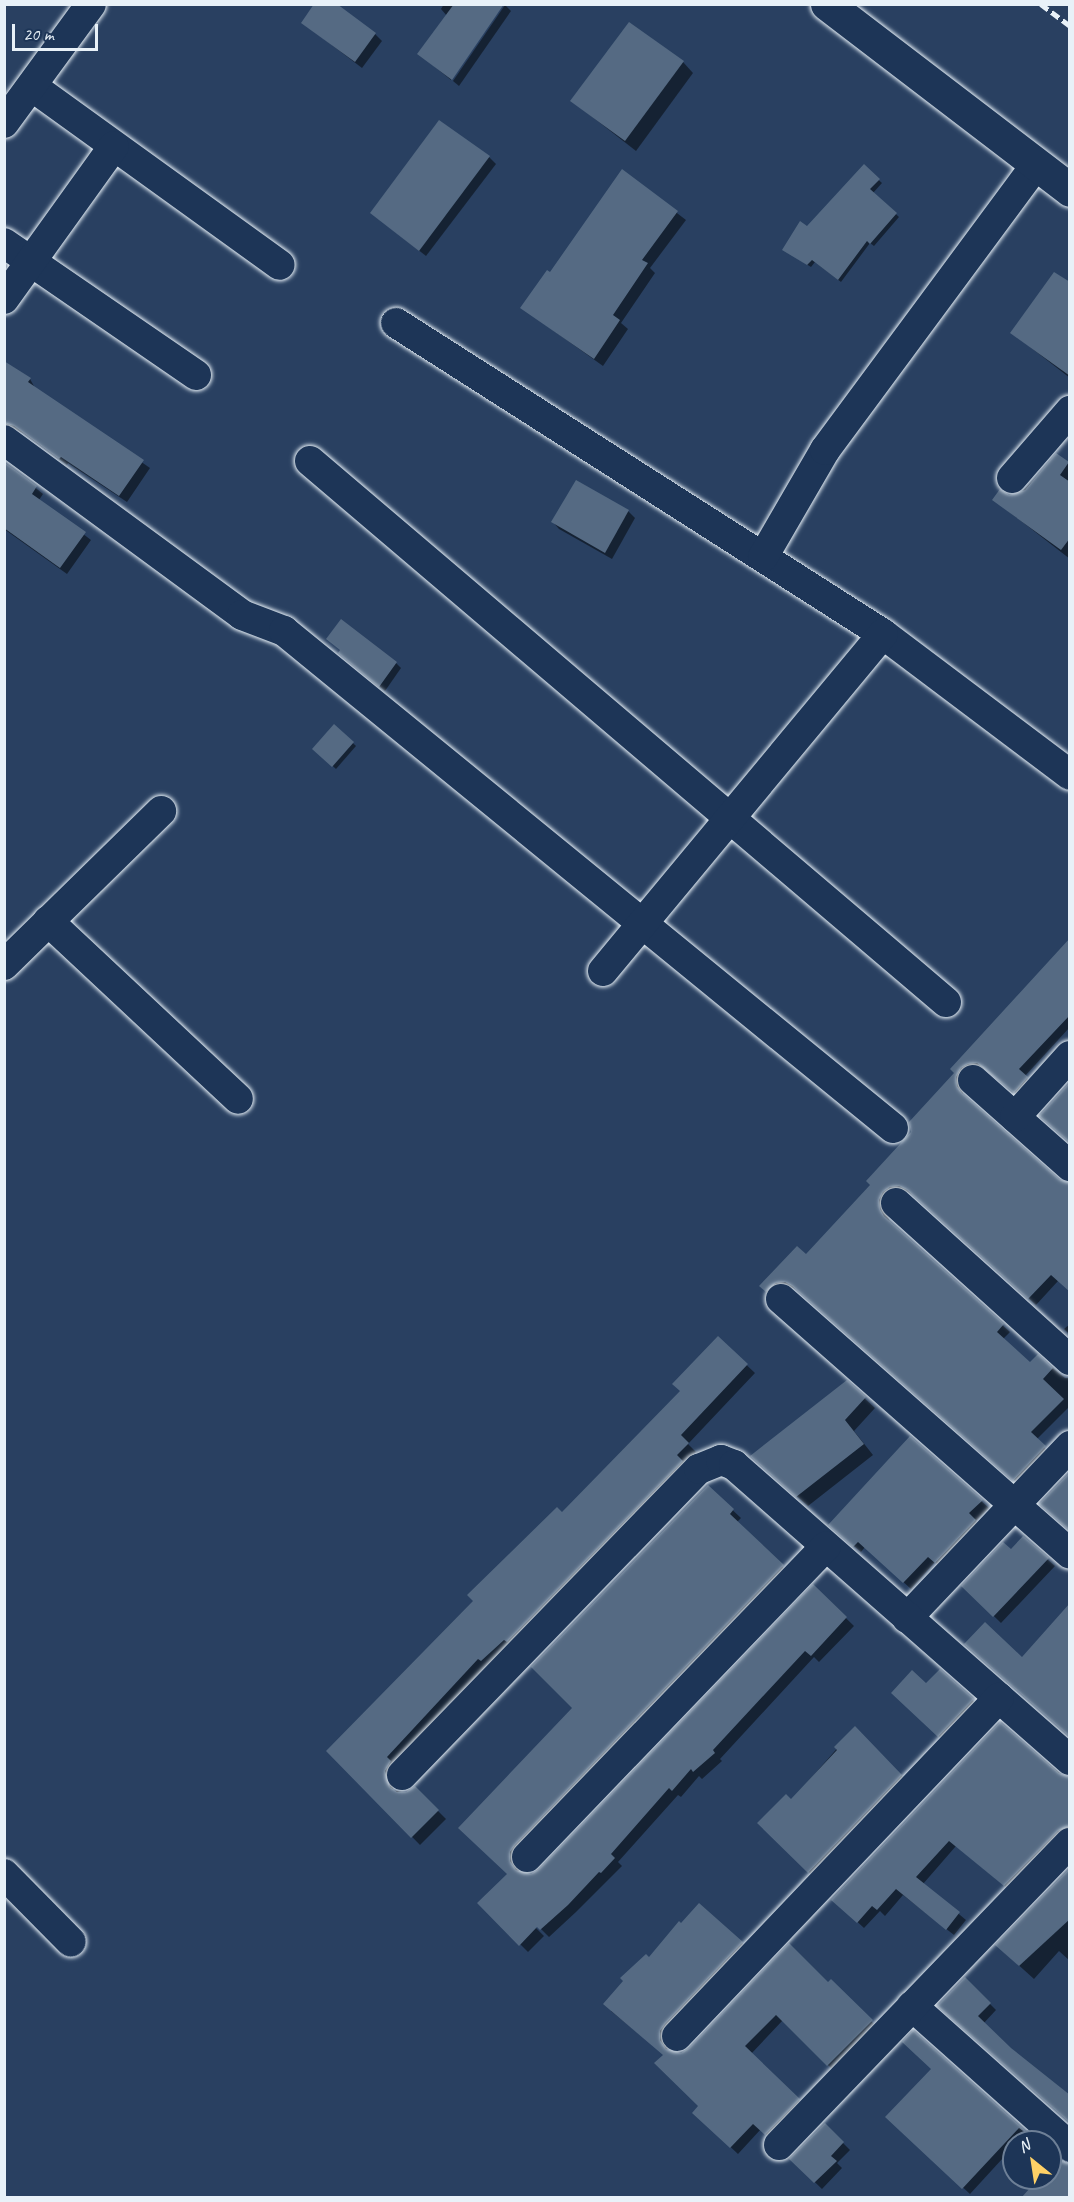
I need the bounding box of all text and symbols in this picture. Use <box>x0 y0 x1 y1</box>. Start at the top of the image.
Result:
scale bar <box>15 12 100 50</box>
text: 20 m <box>23 23 54 45</box>
north arrow <box>1002 2130 1062 2190</box>
text: N <box>1015 2135 1033 2157</box>

